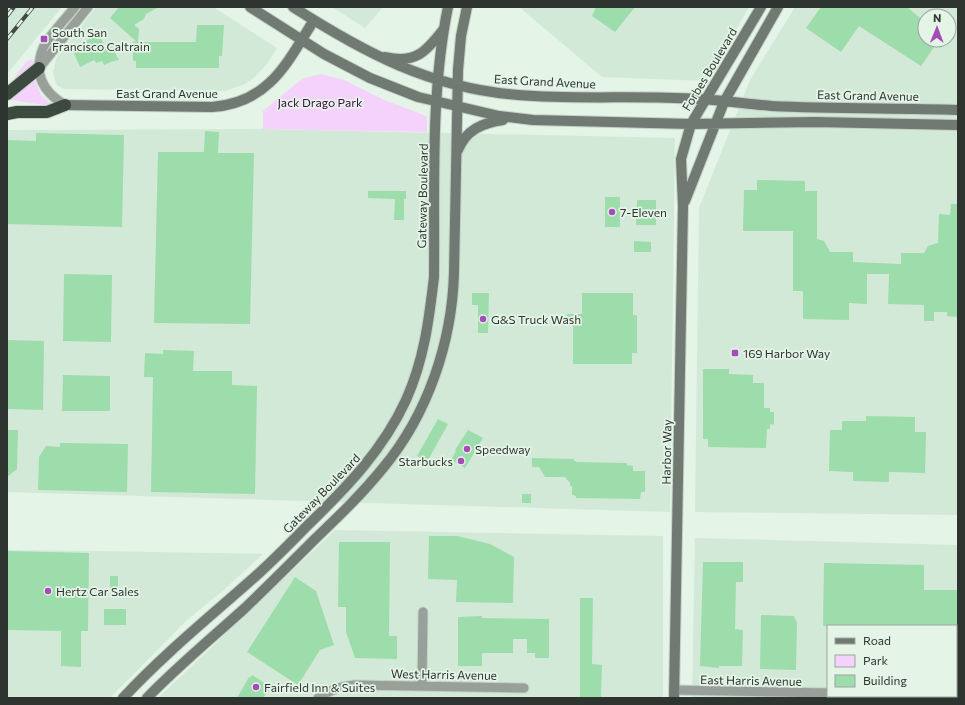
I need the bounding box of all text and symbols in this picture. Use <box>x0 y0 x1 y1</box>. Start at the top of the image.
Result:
north arrow <box>917 8 957 48</box>
text: N <box>933 11 941 24</box>
place label: South San Francisco Caltrain <box>52 25 150 53</box>
street label: Forbes Boulevard <box>679 25 739 113</box>
marker: South San Francisco Caltrain <box>39 34 49 44</box>
street label: East Grand Avenue <box>494 71 596 91</box>
street label: East Grand Avenue <box>116 86 218 100</box>
street label: East Grand Avenue <box>817 87 919 103</box>
park label: Jack Drago Park <box>277 95 363 110</box>
street label: Gateway Boulevard <box>414 143 430 249</box>
place label: 7-Eleven <box>620 205 667 219</box>
marker: 7-Eleven <box>607 207 617 217</box>
place label: G&S Truck Wash <box>491 312 581 326</box>
marker: G&S Truck Wash <box>478 314 488 324</box>
place label: 169 Harbor Way <box>743 346 830 360</box>
marker: 169 Harbor Way <box>730 348 740 358</box>
street label: Harbor Way <box>658 419 674 485</box>
place label: Speedway <box>475 442 531 456</box>
marker: Speedway <box>462 444 472 454</box>
street label: Gateway Boulevard <box>280 450 363 536</box>
place label: Starbucks <box>398 454 453 468</box>
marker: Starbucks <box>456 456 466 466</box>
place label: Hertz Car Sales <box>56 584 139 598</box>
marker: Hertz Car Sales <box>43 586 53 596</box>
legend <box>827 625 957 697</box>
text: Road <box>863 633 891 647</box>
text: Park <box>863 653 889 667</box>
street label: West Harris Avenue <box>391 666 497 682</box>
street label: East Harris Avenue <box>700 672 802 688</box>
text: Building <box>863 673 907 687</box>
place label: Fairfield Inn & Suites <box>264 680 375 694</box>
marker: Fairfield Inn & Suites <box>251 682 261 692</box>

